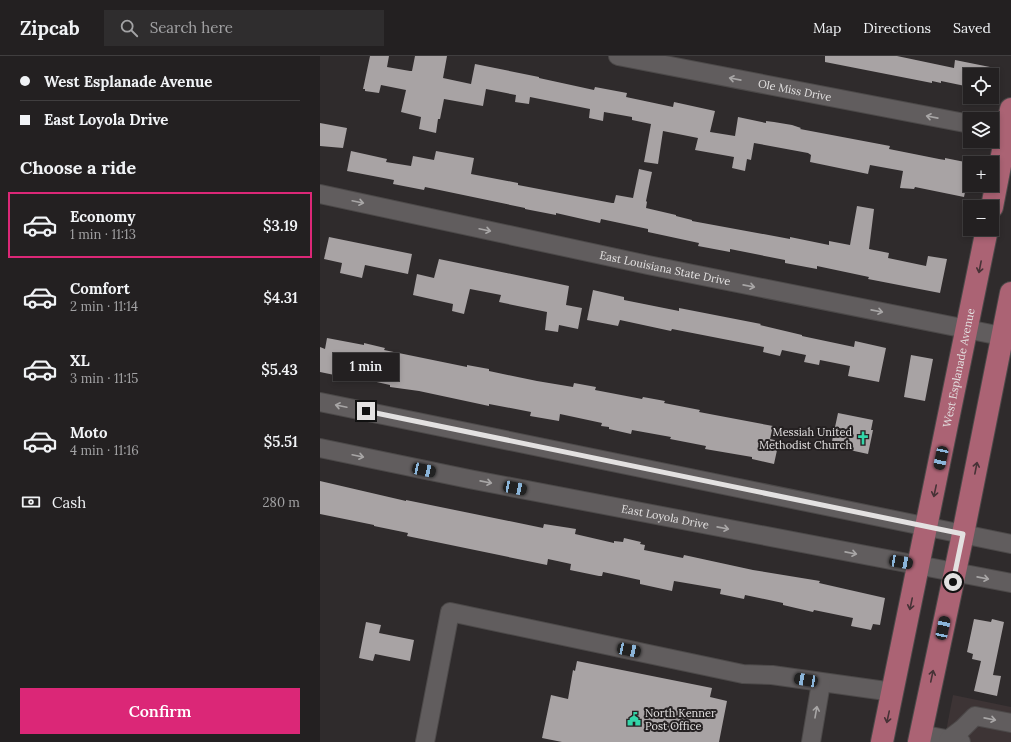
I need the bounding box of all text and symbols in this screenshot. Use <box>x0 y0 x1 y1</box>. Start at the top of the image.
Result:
search box <box>104 10 384 46</box>
text: Zipcab <box>20 16 80 40</box>
icon: search <box>118 17 140 39</box>
text: Search here <box>150 18 233 37</box>
text: Map <box>813 19 841 37</box>
text: Directions <box>863 19 931 37</box>
text: Saved <box>953 19 991 37</box>
map controls <box>963 68 999 236</box>
button: locate <box>963 68 999 104</box>
text: West Esplanade Avenue <box>44 72 212 91</box>
one-way arrow <box>729 74 742 82</box>
street label: Ole Miss Drive <box>757 76 833 104</box>
text: East Loyola Drive <box>44 110 168 129</box>
one-way arrow <box>926 112 939 120</box>
button: layers <box>963 112 999 148</box>
text: Choose a ride <box>20 156 136 179</box>
button: + <box>963 156 999 192</box>
one-way arrow <box>351 199 364 207</box>
button: − <box>963 200 999 236</box>
icon: car <box>22 207 58 243</box>
text: Economy <box>70 207 135 226</box>
text: $3.19 <box>263 216 298 235</box>
text: 1 min · 11:13 <box>70 226 136 243</box>
one-way arrow <box>478 226 491 234</box>
street label: East Louisiana State Drive <box>598 248 732 288</box>
one-way arrow <box>975 260 983 273</box>
icon: car <box>22 279 58 315</box>
text: Comfort <box>70 279 130 298</box>
one-way arrow <box>742 282 755 290</box>
text: $4.31 <box>263 288 298 307</box>
text: 2 min · 11:14 <box>70 298 138 315</box>
one-way arrow <box>870 307 883 315</box>
street label: West Esplanade Avenue <box>940 307 978 429</box>
icon: car <box>22 351 58 387</box>
text: XL <box>70 351 90 370</box>
callout: 1 min <box>333 353 399 381</box>
text: 1 min <box>350 358 382 375</box>
text: $5.43 <box>261 360 298 379</box>
text: 3 min · 11:15 <box>70 370 138 387</box>
one-way arrow <box>334 401 347 409</box>
route end <box>357 402 375 420</box>
icon: car <box>22 423 58 459</box>
text: Moto <box>70 423 107 442</box>
place label: Messiah United Methodist Church <box>759 425 852 452</box>
church icon: Messiah United Methodist Church <box>855 430 871 446</box>
text: $5.51 <box>264 432 298 451</box>
text: 4 min · 11:16 <box>70 442 139 459</box>
car <box>933 445 949 471</box>
one-way arrow <box>351 453 364 461</box>
car <box>411 462 437 478</box>
one-way arrow <box>972 462 980 475</box>
one-way arrow <box>479 479 492 487</box>
car <box>502 480 528 496</box>
one-way arrow <box>930 484 938 497</box>
icon: cash <box>20 491 42 513</box>
text: Cash <box>52 493 86 512</box>
text: 280 m <box>263 494 300 511</box>
street label: East Loyola Drive <box>620 501 710 532</box>
one-way arrow <box>716 524 729 532</box>
one-way arrow <box>844 549 857 557</box>
car <box>888 554 914 570</box>
route start <box>944 573 962 591</box>
one-way arrow <box>976 574 989 582</box>
one-way arrow <box>907 597 915 610</box>
car <box>935 615 951 641</box>
car <box>616 642 642 658</box>
one-way arrow <box>928 670 936 683</box>
car <box>793 672 819 688</box>
button: Confirm <box>20 688 300 734</box>
place label: North Kenner Post Office <box>645 706 716 733</box>
one-way arrow <box>812 706 820 719</box>
one-way arrow <box>883 710 891 723</box>
public building icon: North Kenner Post Office <box>626 711 642 727</box>
one-way arrow <box>983 716 996 724</box>

